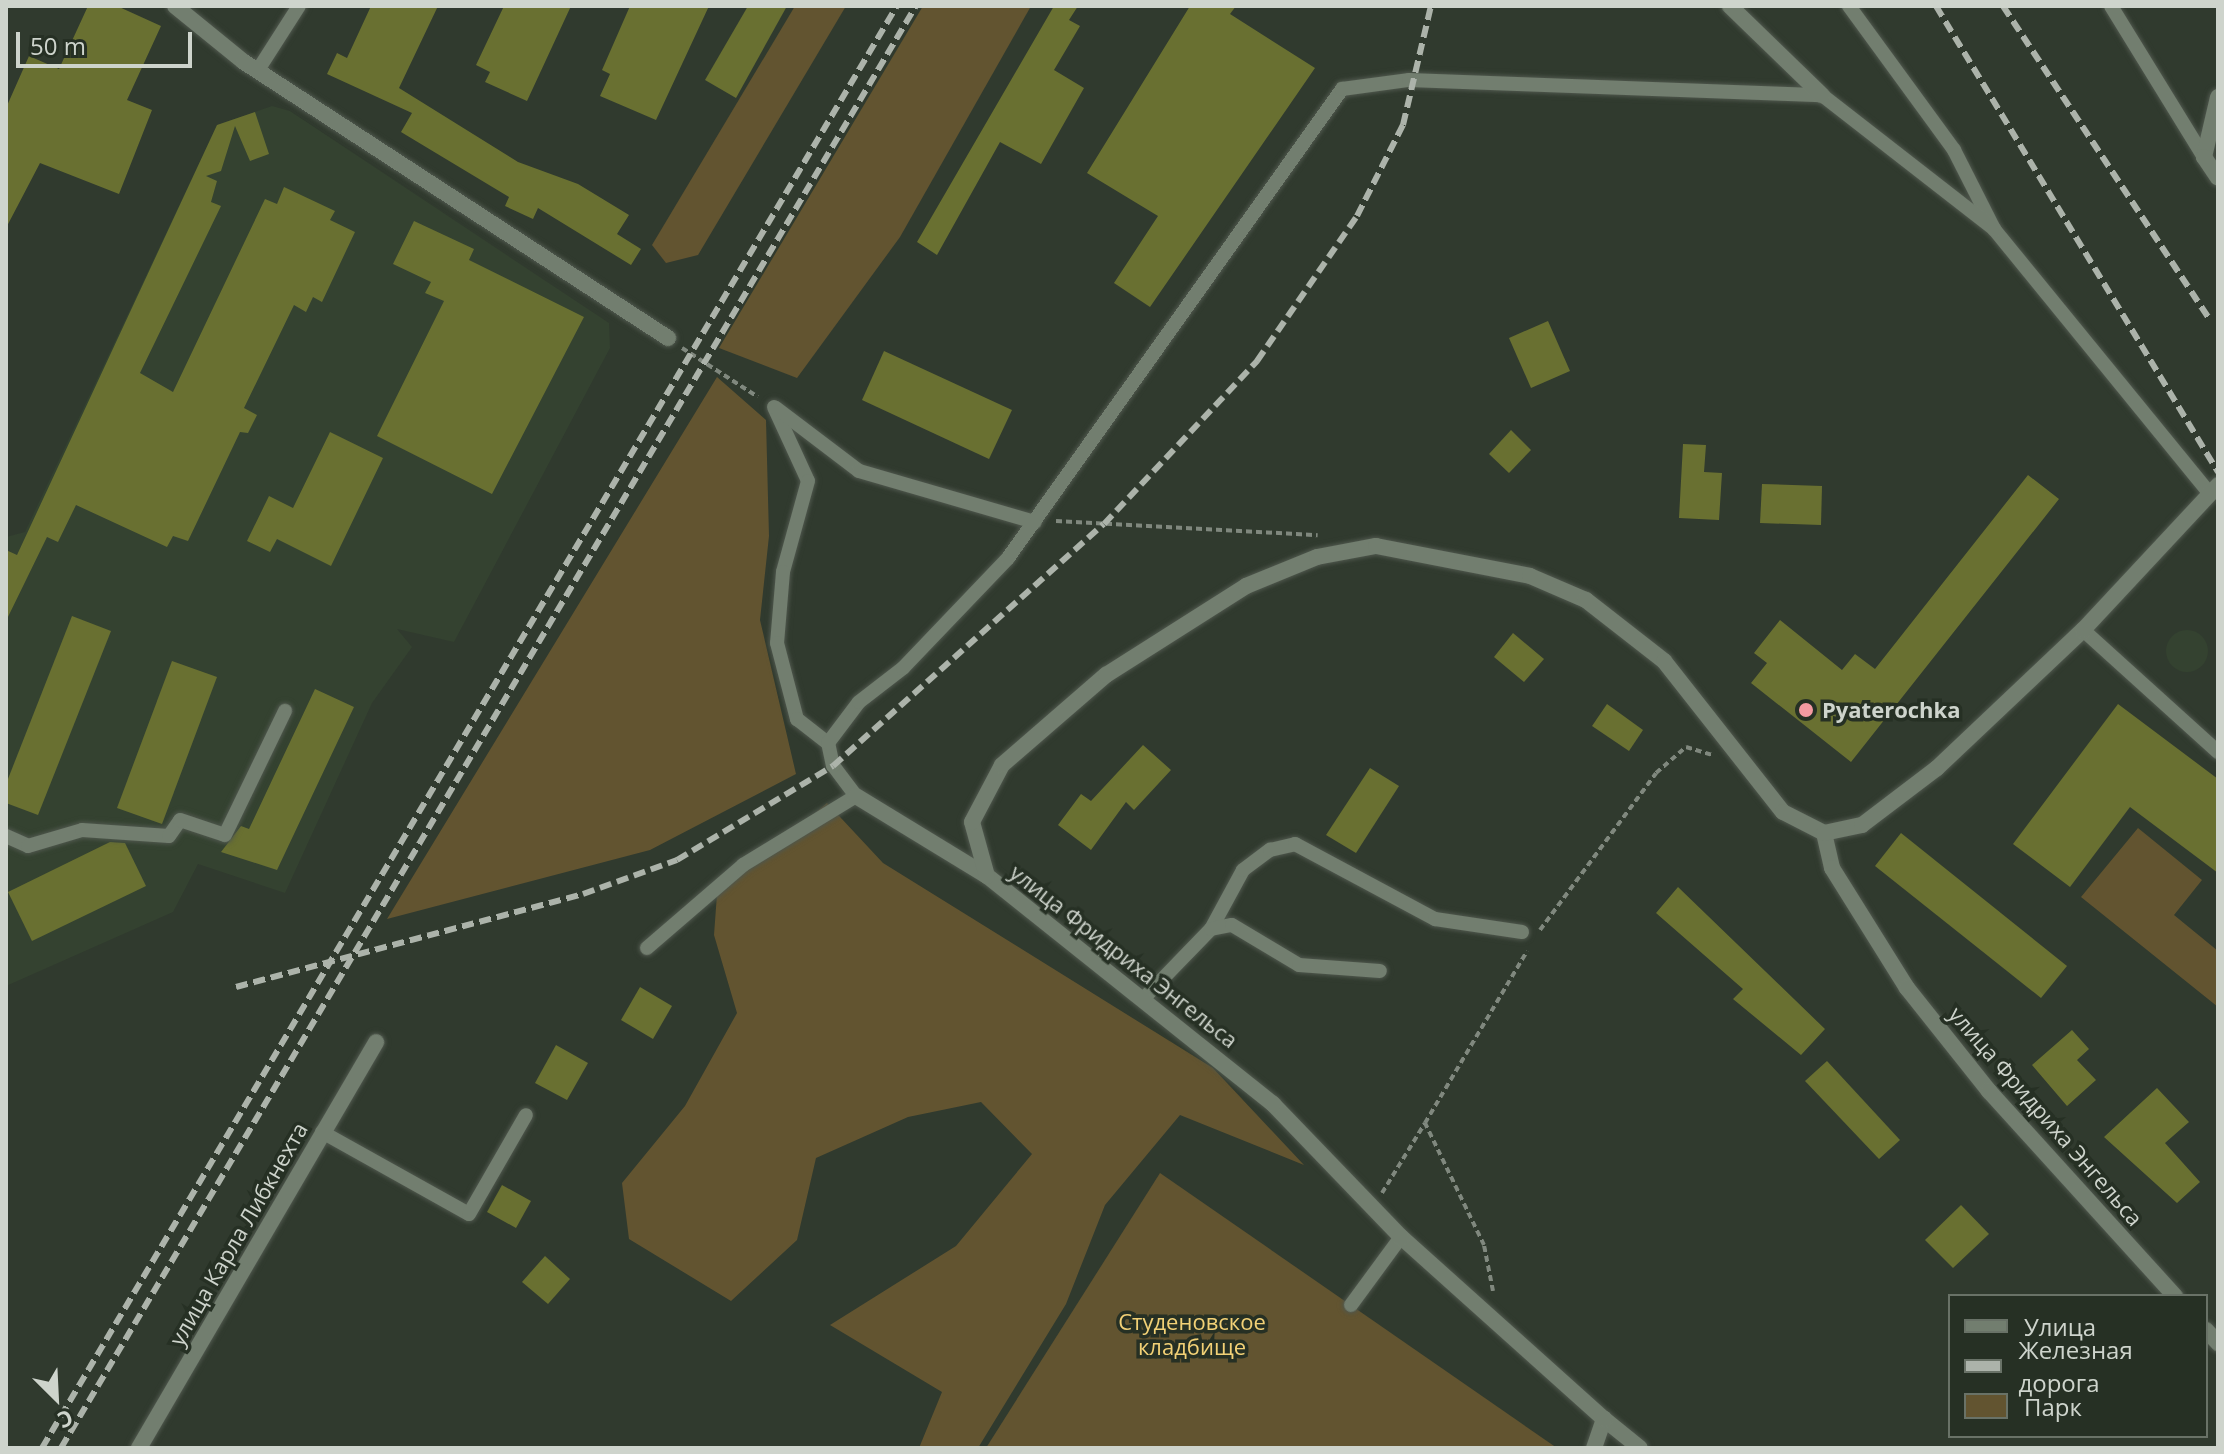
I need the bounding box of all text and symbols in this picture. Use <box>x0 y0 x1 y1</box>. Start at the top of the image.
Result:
scale bar <box>20 16 196 66</box>
text: 50 m <box>30 29 86 62</box>
place label: Pyaterochka <box>1822 697 1960 723</box>
marker: Pyaterochka <box>1797 701 1815 719</box>
street label: улица Фридриха Энгельса <box>1005 859 1243 1053</box>
street label: улица Фридриха Энгельса <box>1944 1001 2148 1231</box>
street label: улица Карла Либкнехта <box>163 1118 313 1350</box>
legend <box>1948 1294 2208 1438</box>
park label: Студеновское кладбище <box>1118 1308 1266 1360</box>
text: Улица <box>2024 1310 2096 1343</box>
text: Железная дорога <box>2018 1333 2133 1399</box>
north arrow <box>16 1358 96 1438</box>
text: Парк <box>2024 1390 2082 1423</box>
text: С <box>53 1403 78 1436</box>

